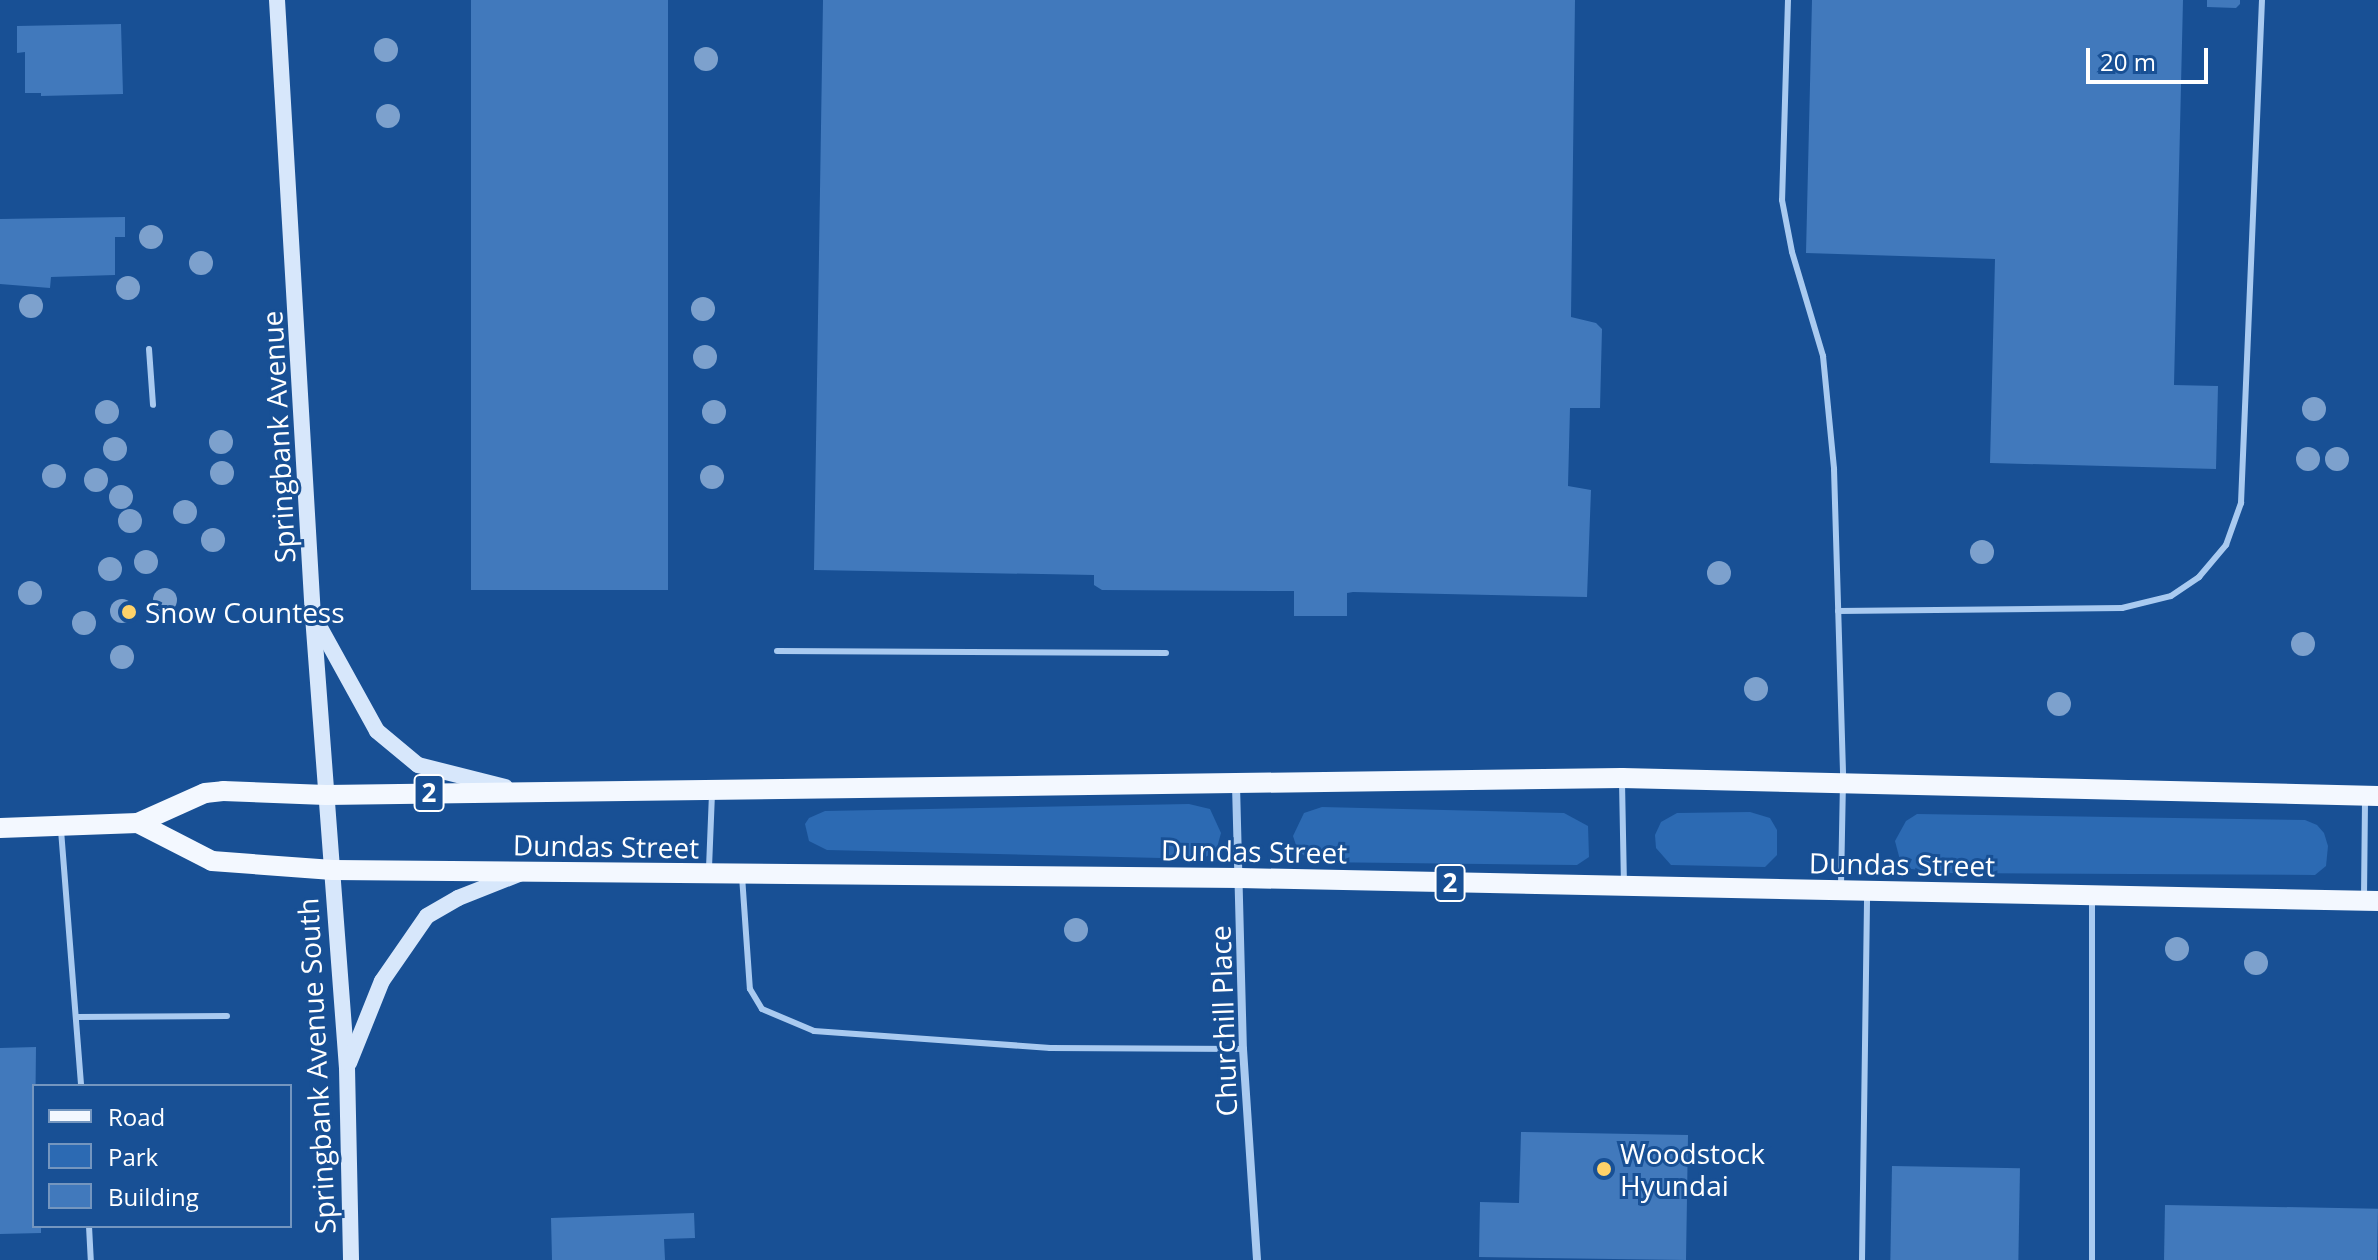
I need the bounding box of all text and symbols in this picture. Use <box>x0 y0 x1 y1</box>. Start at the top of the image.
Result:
scale bar <box>2090 32 2212 82</box>
text: 20 m <box>2100 45 2156 78</box>
street label: Springbank Avenue <box>255 310 301 564</box>
place label: Snow Countess <box>145 595 345 629</box>
marker: Snow Countess <box>120 603 138 621</box>
road number: 2 <box>413 771 445 815</box>
street label: Dundas Street <box>513 828 699 864</box>
street label: Dundas Street <box>1161 833 1347 869</box>
street label: Dundas Street <box>1809 846 1995 882</box>
road number: 2 <box>1434 861 1466 905</box>
street label: Springbank Avenue South <box>290 897 342 1235</box>
street label: Churchill Place <box>1203 925 1243 1117</box>
legend <box>32 1084 292 1228</box>
text: Road <box>108 1100 165 1133</box>
place label: Woodstock Hyundai <box>1620 1136 1765 1202</box>
text: Park <box>108 1140 158 1173</box>
marker: Woodstock Hyundai <box>1595 1160 1613 1178</box>
text: Building <box>108 1180 199 1213</box>

